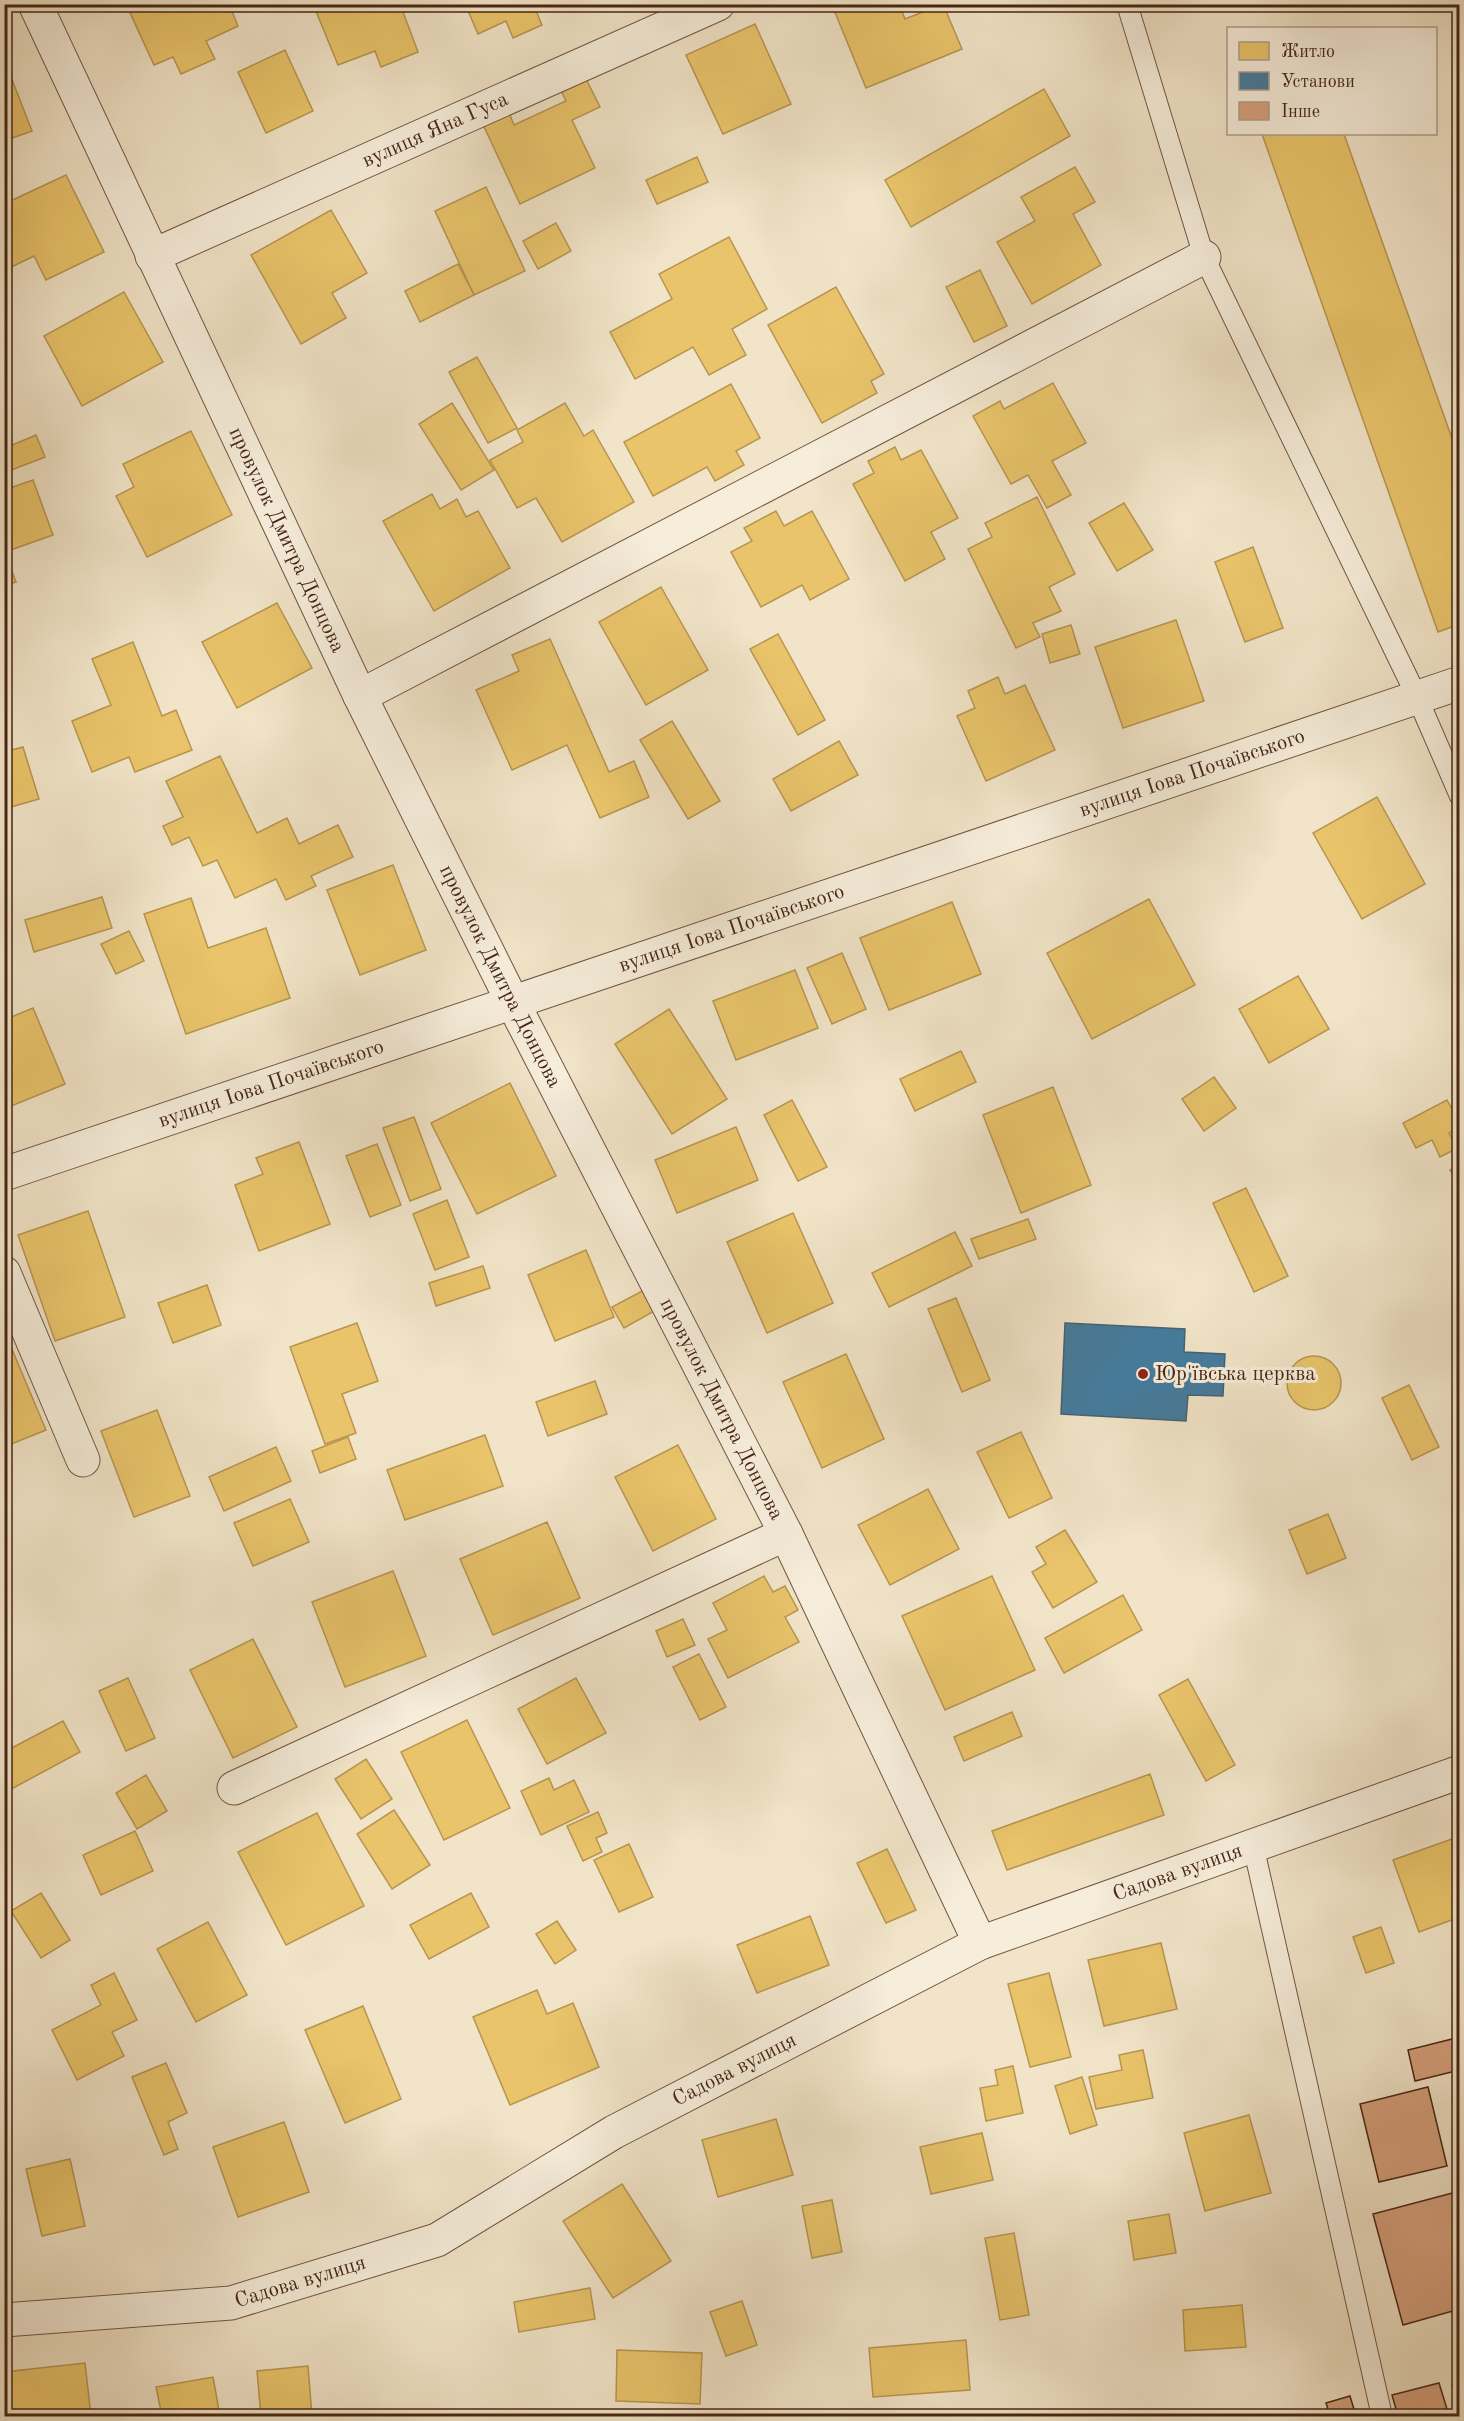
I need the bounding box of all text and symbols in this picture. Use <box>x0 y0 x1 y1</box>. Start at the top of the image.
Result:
legend <box>1227 27 1437 135</box>
text: Житло <box>1281 43 1335 61</box>
text: Установи <box>1281 73 1355 91</box>
street label: вулиця Яна Гуса <box>359 88 511 171</box>
text: Інше <box>1281 103 1320 121</box>
street label: провулок Дмитра Донцова <box>225 424 349 656</box>
street label: вулиця Іова Почаївського <box>1077 726 1308 821</box>
street label: провулок Дмитра Донцова <box>436 862 565 1091</box>
street label: вулиця Іова Почаївського <box>616 881 847 976</box>
street label: вулиця Іова Почаївського <box>156 1036 387 1132</box>
street label: провулок Дмитра Донцова <box>656 1295 787 1523</box>
place label: Юр'ївська церква <box>1155 1364 1316 1385</box>
marker: Юр'ївська церква <box>1136 1367 1150 1381</box>
street label: Садова вулиця <box>1110 1840 1245 1905</box>
street label: Садова вулиця <box>669 2029 800 2110</box>
street label: Садова вулиця <box>232 2252 368 2312</box>

